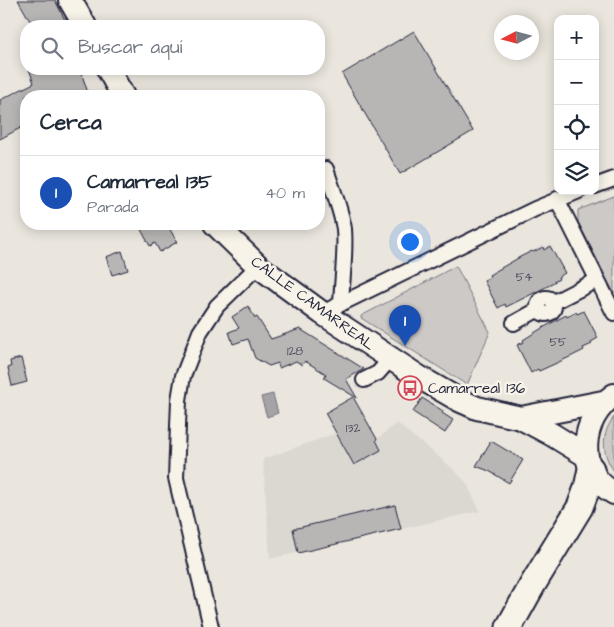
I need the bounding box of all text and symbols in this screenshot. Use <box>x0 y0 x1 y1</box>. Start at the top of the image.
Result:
north arrow <box>494 15 539 60</box>
map controls <box>554 15 599 195</box>
button: + <box>554 15 599 60</box>
search box <box>20 20 325 75</box>
icon: search <box>38 34 66 62</box>
text: Buscar aquí <box>78 34 182 61</box>
button: − <box>554 60 599 105</box>
button: locate <box>554 105 599 150</box>
text: Cerca <box>40 108 102 137</box>
button: layers <box>554 150 599 195</box>
text: Camarreal 135 <box>87 169 212 196</box>
text: 1 <box>55 182 57 204</box>
text: 40 m <box>265 182 305 204</box>
text: Parada <box>87 196 139 218</box>
your location <box>397 229 423 255</box>
street label: CALLE CAMARREAL <box>247 251 379 356</box>
house number: 54 <box>516 269 532 286</box>
pin: 1 <box>389 305 421 346</box>
house number: 55 <box>550 334 567 351</box>
house number: 128 <box>287 343 303 360</box>
bus stop icon: Camarreal 136 <box>397 375 423 401</box>
place label: Camarreal 136 <box>428 378 526 399</box>
house number: 132 <box>346 420 360 437</box>

